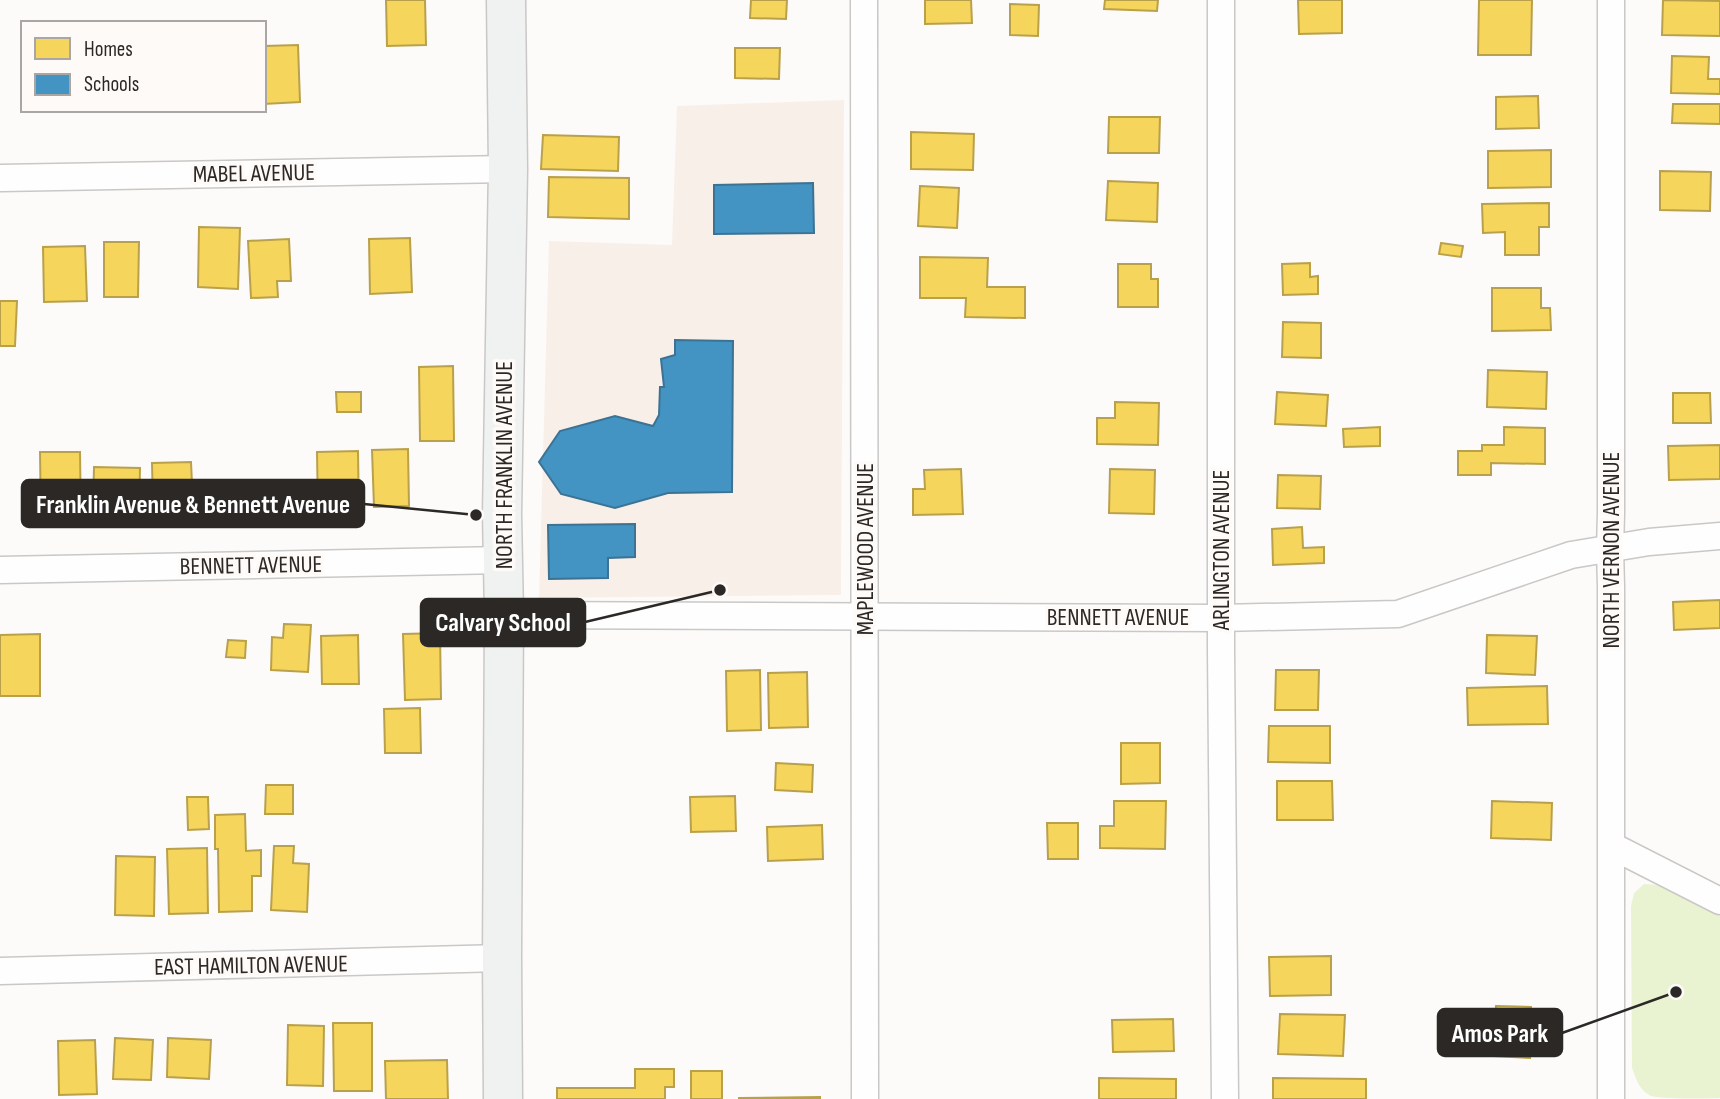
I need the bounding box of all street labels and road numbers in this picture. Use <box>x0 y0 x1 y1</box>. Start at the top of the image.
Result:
street label: MABEL AVENUE <box>193 158 315 189</box>
street label: NORTH FRANKLIN AVENUE <box>490 361 519 569</box>
street label: NORTH VERNON AVENUE <box>1597 452 1626 648</box>
street label: MAPLEWOOD AVENUE <box>851 463 880 635</box>
street label: ARLINGTON AVENUE <box>1207 470 1236 631</box>
street label: BENNETT AVENUE <box>179 550 323 581</box>
street label: BENNETT AVENUE <box>1047 603 1189 632</box>
street label: EAST HAMILTON AVENUE <box>154 949 348 982</box>

